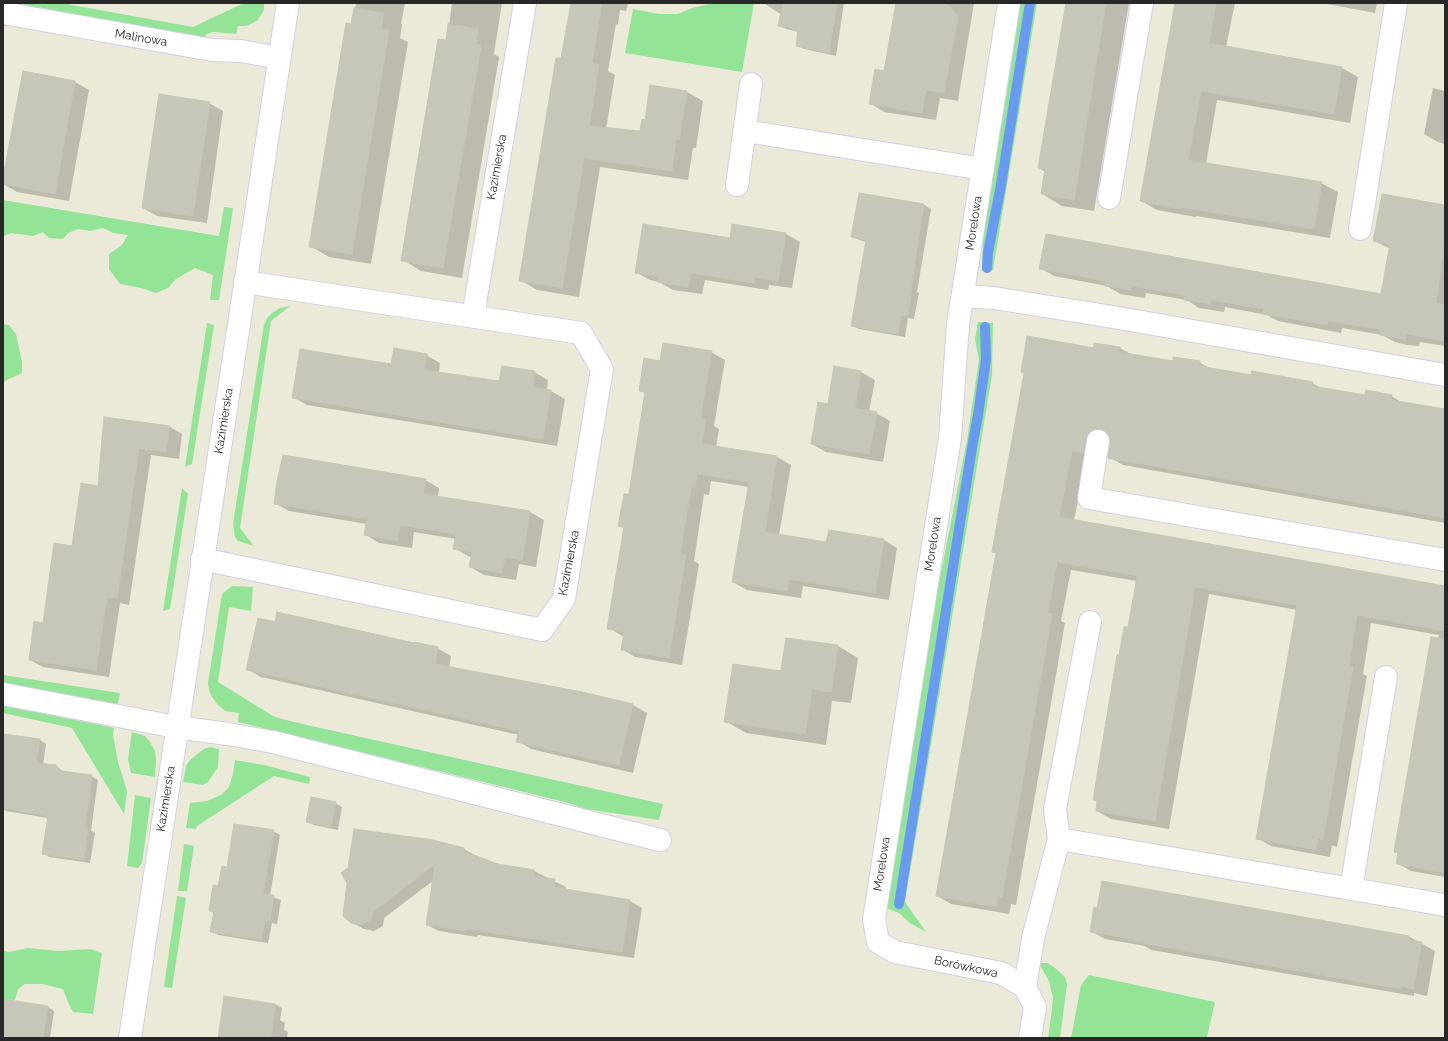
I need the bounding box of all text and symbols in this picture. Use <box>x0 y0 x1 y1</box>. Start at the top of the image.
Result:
street label: Malinowa <box>114 26 168 50</box>
street label: Kazimierska <box>484 133 510 201</box>
street label: Morelowa <box>963 195 985 251</box>
street label: Kazimierska <box>212 387 236 455</box>
street label: Morelowa <box>922 516 944 572</box>
street label: Kazimierska <box>556 529 582 597</box>
street label: Kazimierska <box>154 765 178 833</box>
street label: Morelowa <box>871 836 893 892</box>
street label: Borówkowa <box>933 953 999 981</box>

